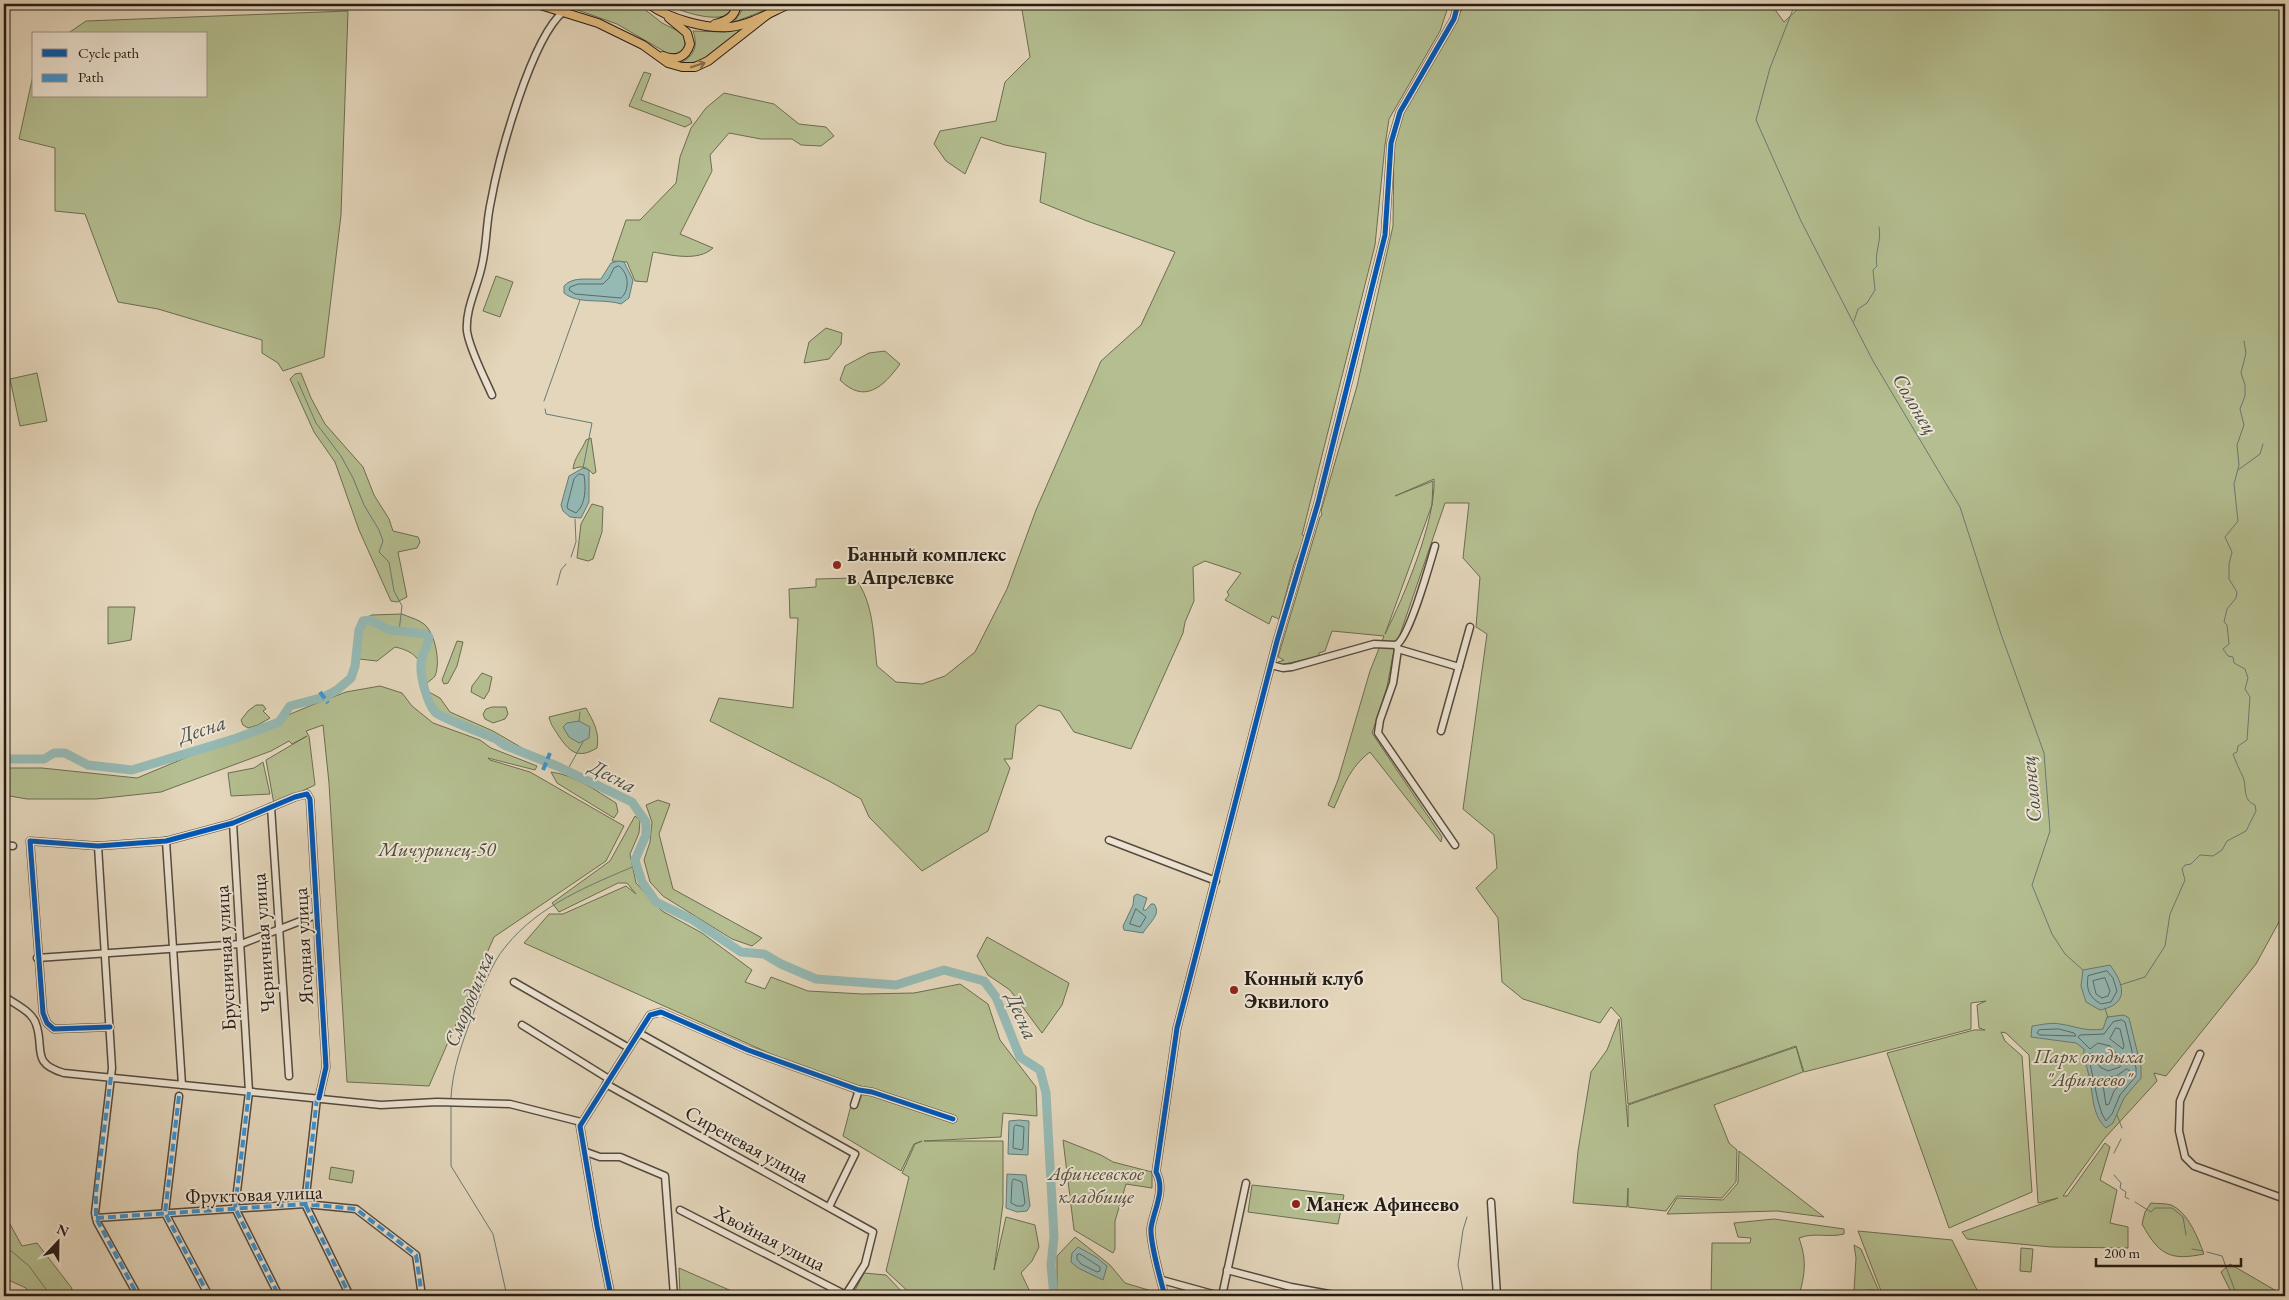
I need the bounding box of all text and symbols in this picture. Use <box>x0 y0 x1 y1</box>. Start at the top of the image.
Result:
legend <box>32 32 208 98</box>
text: Cycle path <box>78 43 140 62</box>
one-way arrow <box>690 59 706 69</box>
text: Path <box>78 67 104 86</box>
water label: Солонец <box>1887 368 1944 440</box>
place label: Банный комплекс в Апрелевке <box>847 541 1006 590</box>
marker: Банный комплекс в Апрелевке <box>831 559 843 571</box>
water label: Десна <box>173 708 229 750</box>
water label: Десна <box>584 752 641 799</box>
water label: Солонец <box>2014 754 2047 824</box>
park label: Мичуринец-50 <box>377 836 497 862</box>
street label: Черничная улица <box>245 872 281 1014</box>
street label: Брусничная улица <box>208 885 242 1031</box>
street label: Ягодная улица <box>287 887 319 1006</box>
water label: Смородинка <box>437 947 500 1051</box>
place label: Конный клуб Эквилого <box>1244 965 1363 1014</box>
marker: Конный клуб Эквилого <box>1228 984 1240 996</box>
water label: Десна <box>999 986 1045 1044</box>
park label: Парк отдыха "Афинеево" <box>2033 1043 2144 1092</box>
street label: Сиреневая улица <box>681 1099 813 1189</box>
park label: Афинеевское кладбище <box>1046 1160 1144 1209</box>
street label: Фруктовая улица <box>185 1179 323 1209</box>
place label: Манеж Афинеево <box>1306 1191 1459 1217</box>
street label: Хвойная улица <box>709 1198 830 1277</box>
marker: Манеж Афинеево <box>1290 1198 1302 1210</box>
north arrow <box>32 1218 82 1268</box>
text: N <box>54 1219 72 1241</box>
scale bar <box>2096 1235 2242 1267</box>
text: 200 m <box>2104 1243 2141 1262</box>

